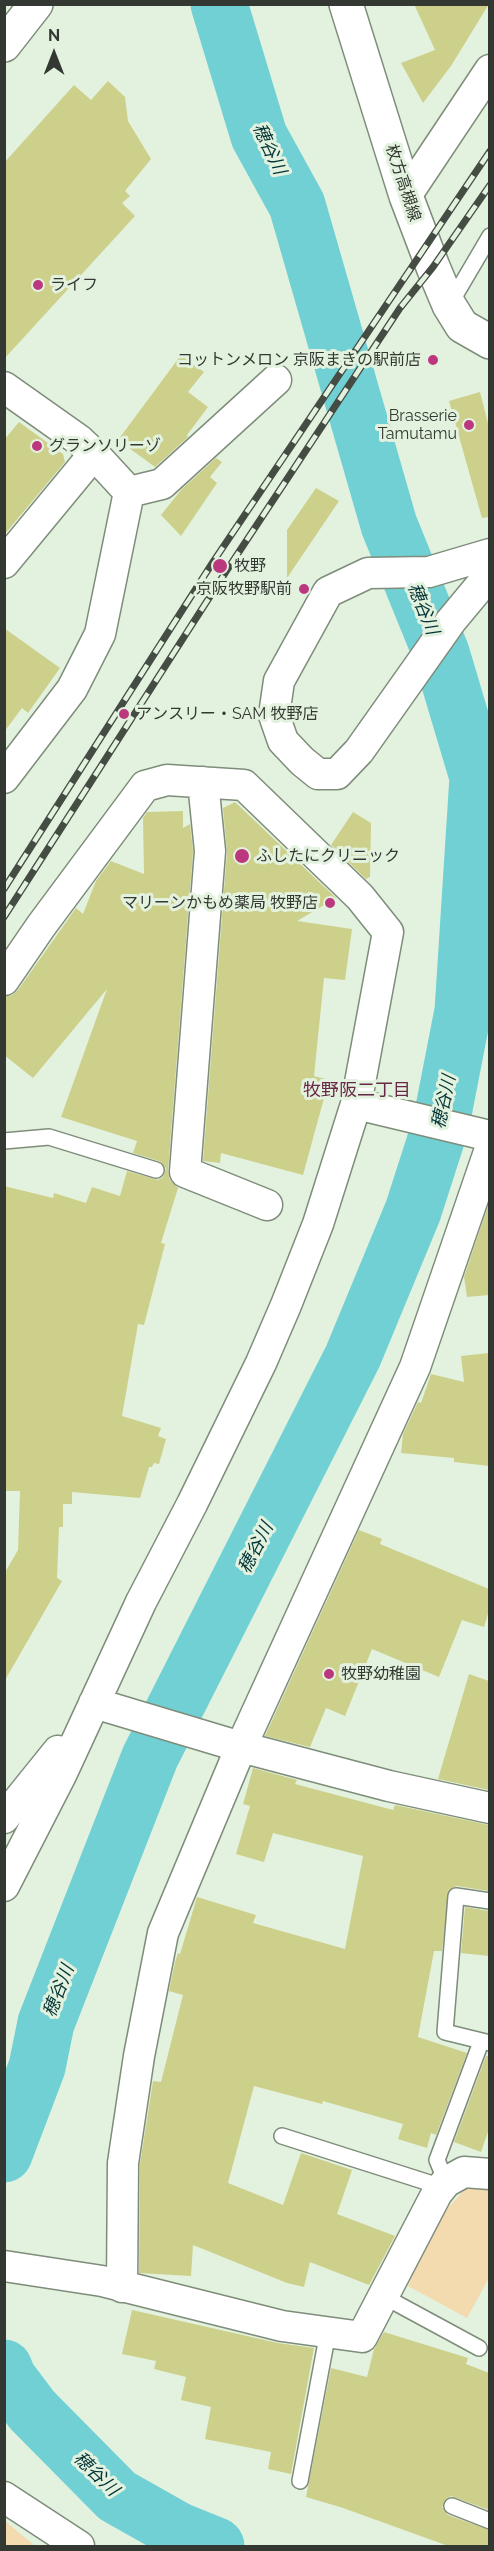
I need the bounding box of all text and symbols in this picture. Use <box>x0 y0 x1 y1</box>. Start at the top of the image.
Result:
north arrow <box>24 24 84 84</box>
text: N <box>48 26 60 45</box>
water label: 穂谷川 <box>248 120 290 178</box>
street label: 枚方高槻線 <box>382 142 424 224</box>
place label: ライフ <box>50 275 98 295</box>
marker: ライフ <box>31 278 45 292</box>
place label: コットンメロン 京阪まきの駅前店 <box>177 350 421 370</box>
marker: コットンメロン 京阪まきの駅前店 <box>426 353 440 367</box>
place label: Brasserie Tamutamu <box>378 406 457 444</box>
marker: Brasserie Tamutamu <box>462 418 476 432</box>
place label: グランソリーゾ <box>49 436 161 456</box>
marker: グランソリーゾ <box>30 439 44 453</box>
place label: 牧野 <box>234 556 266 576</box>
marker: 牧野 <box>211 557 229 575</box>
place label: 京阪牧野駅前 <box>196 579 292 599</box>
water label: 穂谷川 <box>403 580 443 638</box>
marker: 京阪牧野駅前 <box>297 582 311 596</box>
place label: アンスリー・SAM 牧野店 <box>136 704 318 724</box>
marker: アンスリー・SAM 牧野店 <box>117 707 131 721</box>
place label: ふしたにクリニック <box>256 846 400 866</box>
marker: ふしたにクリニック <box>233 847 251 865</box>
place label: マリーンかもめ薬局 牧野店 <box>122 893 318 913</box>
marker: マリーンかもめ薬局 牧野店 <box>323 896 337 910</box>
water label: 穂谷川 <box>428 1073 460 1131</box>
district label: 牧野阪二丁目 <box>303 1080 411 1102</box>
water label: 穂谷川 <box>234 1519 278 1577</box>
place label: 牧野幼稚園 <box>341 1664 421 1684</box>
marker: 牧野幼稚園 <box>322 1667 336 1681</box>
water label: 穂谷川 <box>39 1962 79 2020</box>
water label: 穂谷川 <box>69 2447 123 2501</box>

